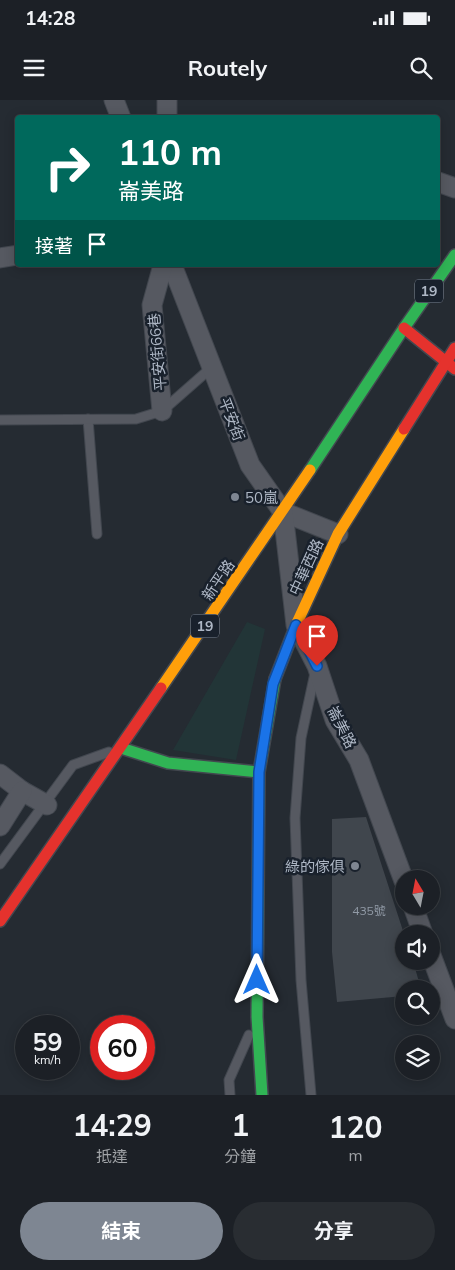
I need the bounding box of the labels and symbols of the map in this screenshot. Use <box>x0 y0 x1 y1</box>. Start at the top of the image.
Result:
road number: 19 <box>415 280 443 302</box>
street label: 平安街66巷 <box>144 312 170 392</box>
street label: 平安街 <box>215 395 249 443</box>
place label: 50嵐 <box>245 488 278 507</box>
marker: 50嵐 <box>229 491 241 503</box>
street label: 中華西路 <box>285 536 327 598</box>
street label: 新平路 <box>198 556 238 604</box>
road number: 19 <box>191 614 219 638</box>
pin <box>296 615 338 666</box>
street label: 崙美路 <box>323 703 361 751</box>
place label: 綠的傢俱 <box>285 857 345 876</box>
marker: 綠的傢俱 <box>349 860 361 872</box>
north arrow <box>395 870 440 915</box>
house number: 435號 <box>352 903 386 918</box>
position arrow <box>230 953 282 1005</box>
speed limit sign: 60 <box>90 1015 155 1080</box>

